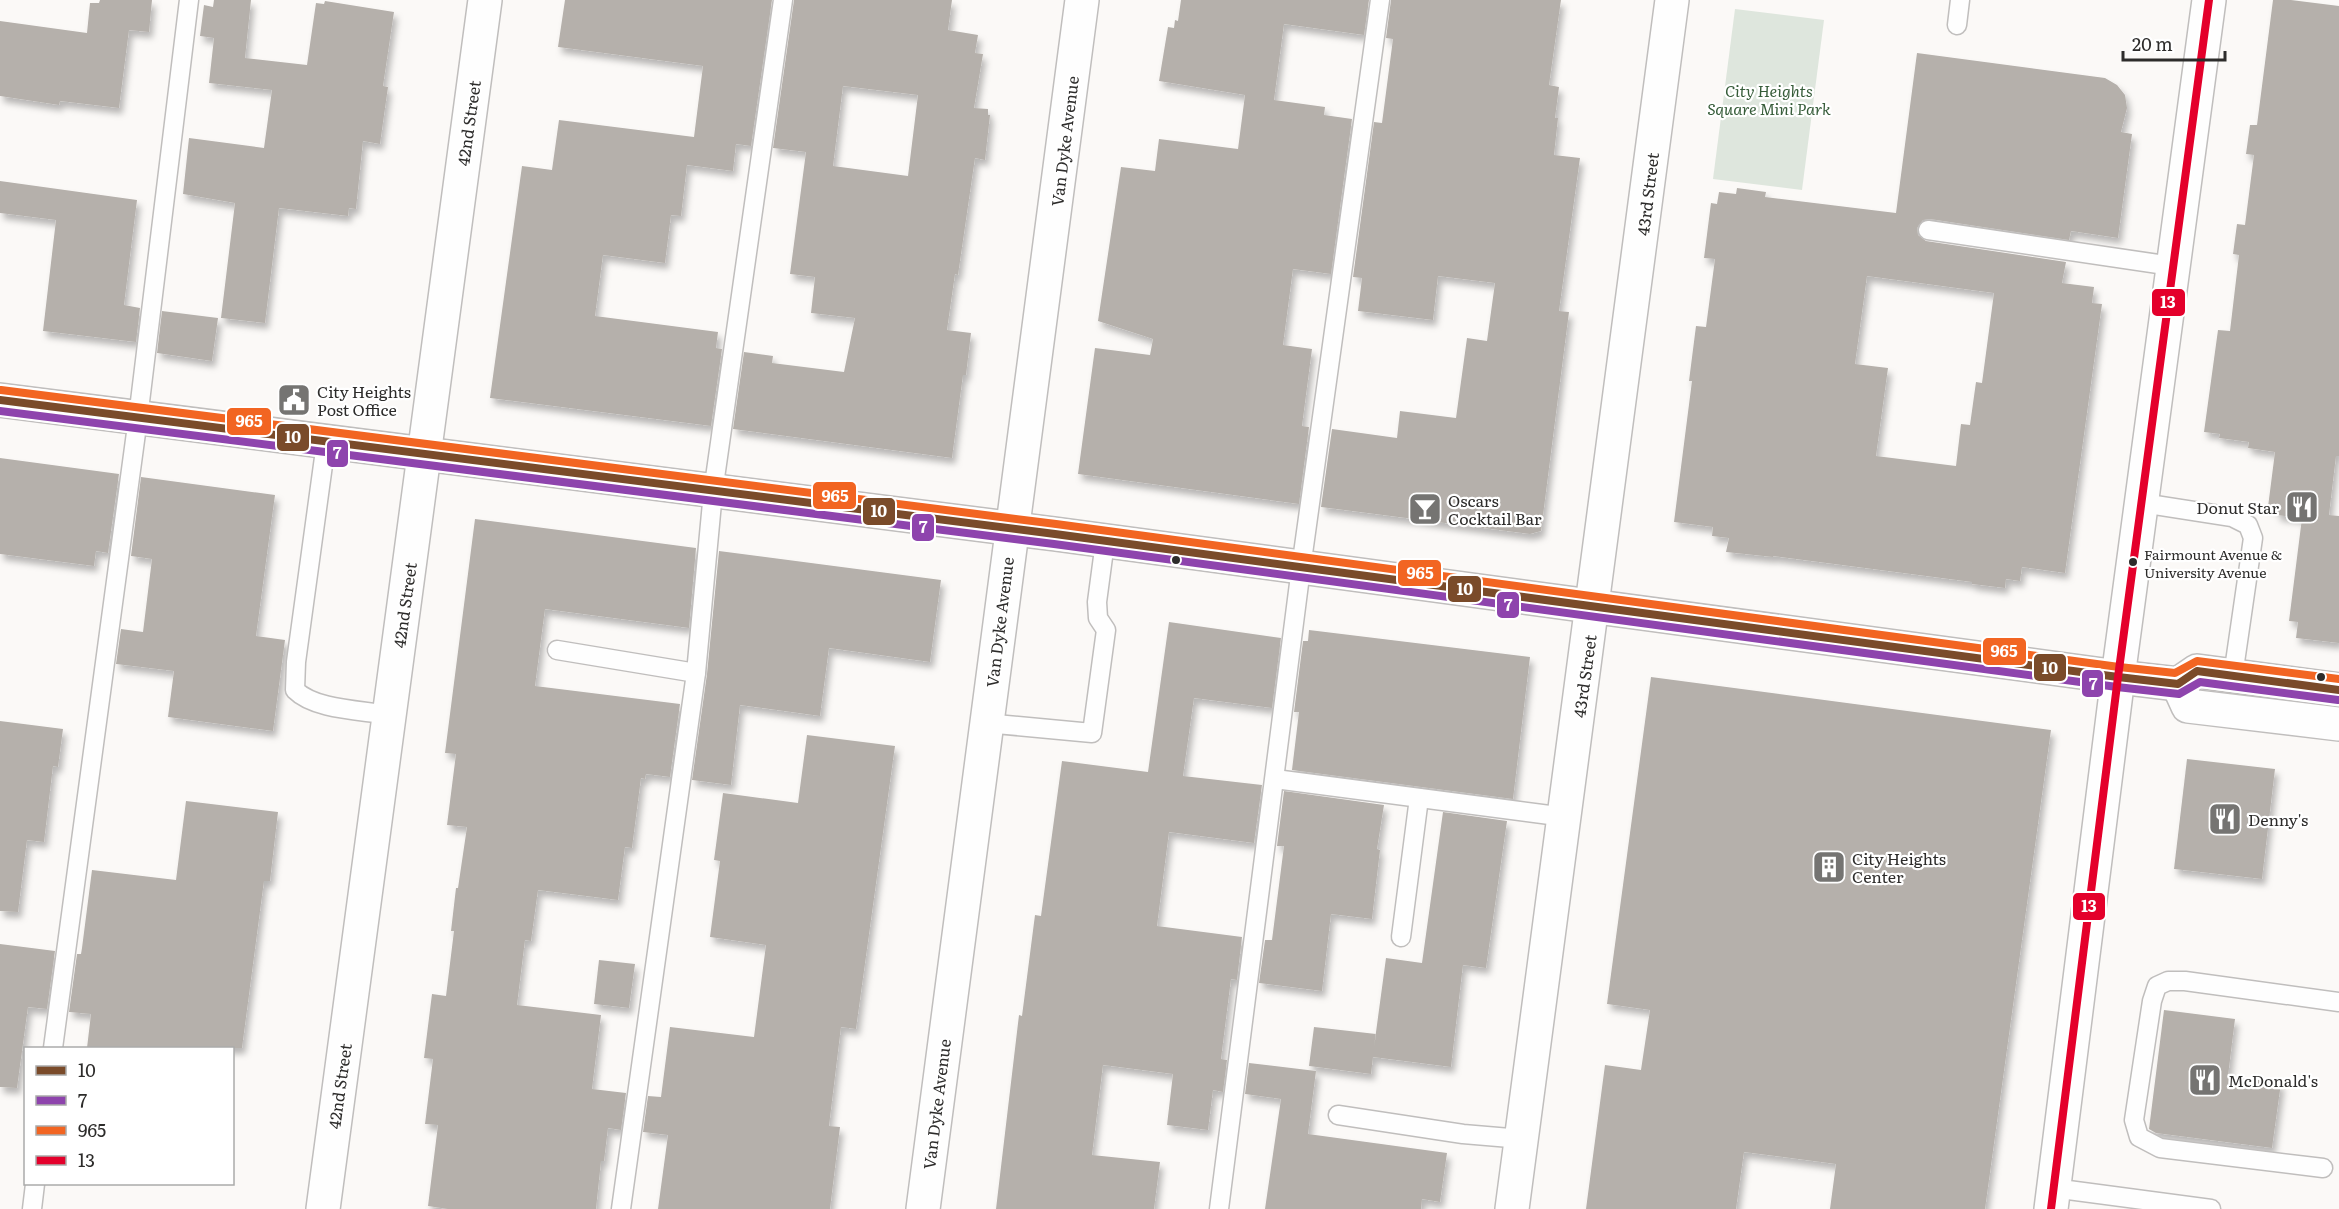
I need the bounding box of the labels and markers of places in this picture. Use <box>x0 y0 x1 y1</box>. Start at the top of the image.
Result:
place label: City Heights Post Office <box>317 379 411 421</box>
public building icon: City Heights Post Office <box>276 382 312 418</box>
place label: Oscars Cocktail Bar <box>1448 488 1542 530</box>
restaurant icon: Donut Star <box>2284 489 2320 525</box>
bar icon: Oscars Cocktail Bar <box>1407 491 1443 527</box>
place label: Donut Star <box>2196 495 2279 519</box>
place label: Fairmount Avenue & University Avenue <box>2144 544 2282 582</box>
unlabelled marker <box>1170 554 1182 566</box>
marker: Fairmount Avenue & University Avenue <box>2127 556 2139 568</box>
unlabelled marker <box>2315 671 2327 683</box>
restaurant icon: Denny's <box>2207 801 2243 837</box>
place label: Denny's <box>2248 807 2308 831</box>
place label: City Heights Center <box>1852 846 1946 888</box>
building icon: City Heights Center <box>1811 849 1847 885</box>
restaurant icon: McDonald's <box>2187 1062 2223 1098</box>
place label: McDonald's <box>2228 1068 2318 1092</box>

